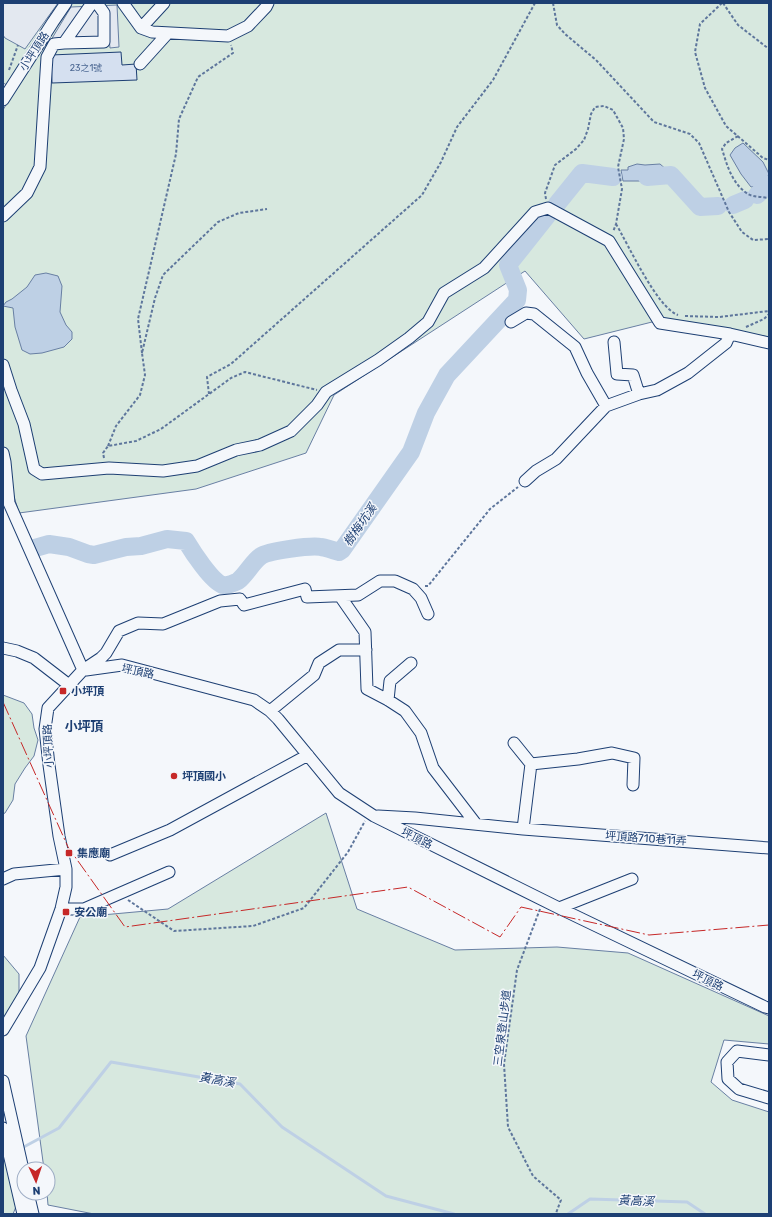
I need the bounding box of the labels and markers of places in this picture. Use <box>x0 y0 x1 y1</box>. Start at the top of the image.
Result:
place label: 小坪頂 <box>71 685 105 698</box>
marker: 小坪頂 <box>58 686 68 696</box>
place label: 坪頂國小 <box>182 770 226 783</box>
marker: 坪頂國小 <box>169 771 179 781</box>
place label: 集應廟 <box>77 847 110 860</box>
marker: 集應廟 <box>64 848 74 858</box>
place label: 安公廟 <box>74 906 107 919</box>
marker: 安公廟 <box>61 907 71 917</box>

